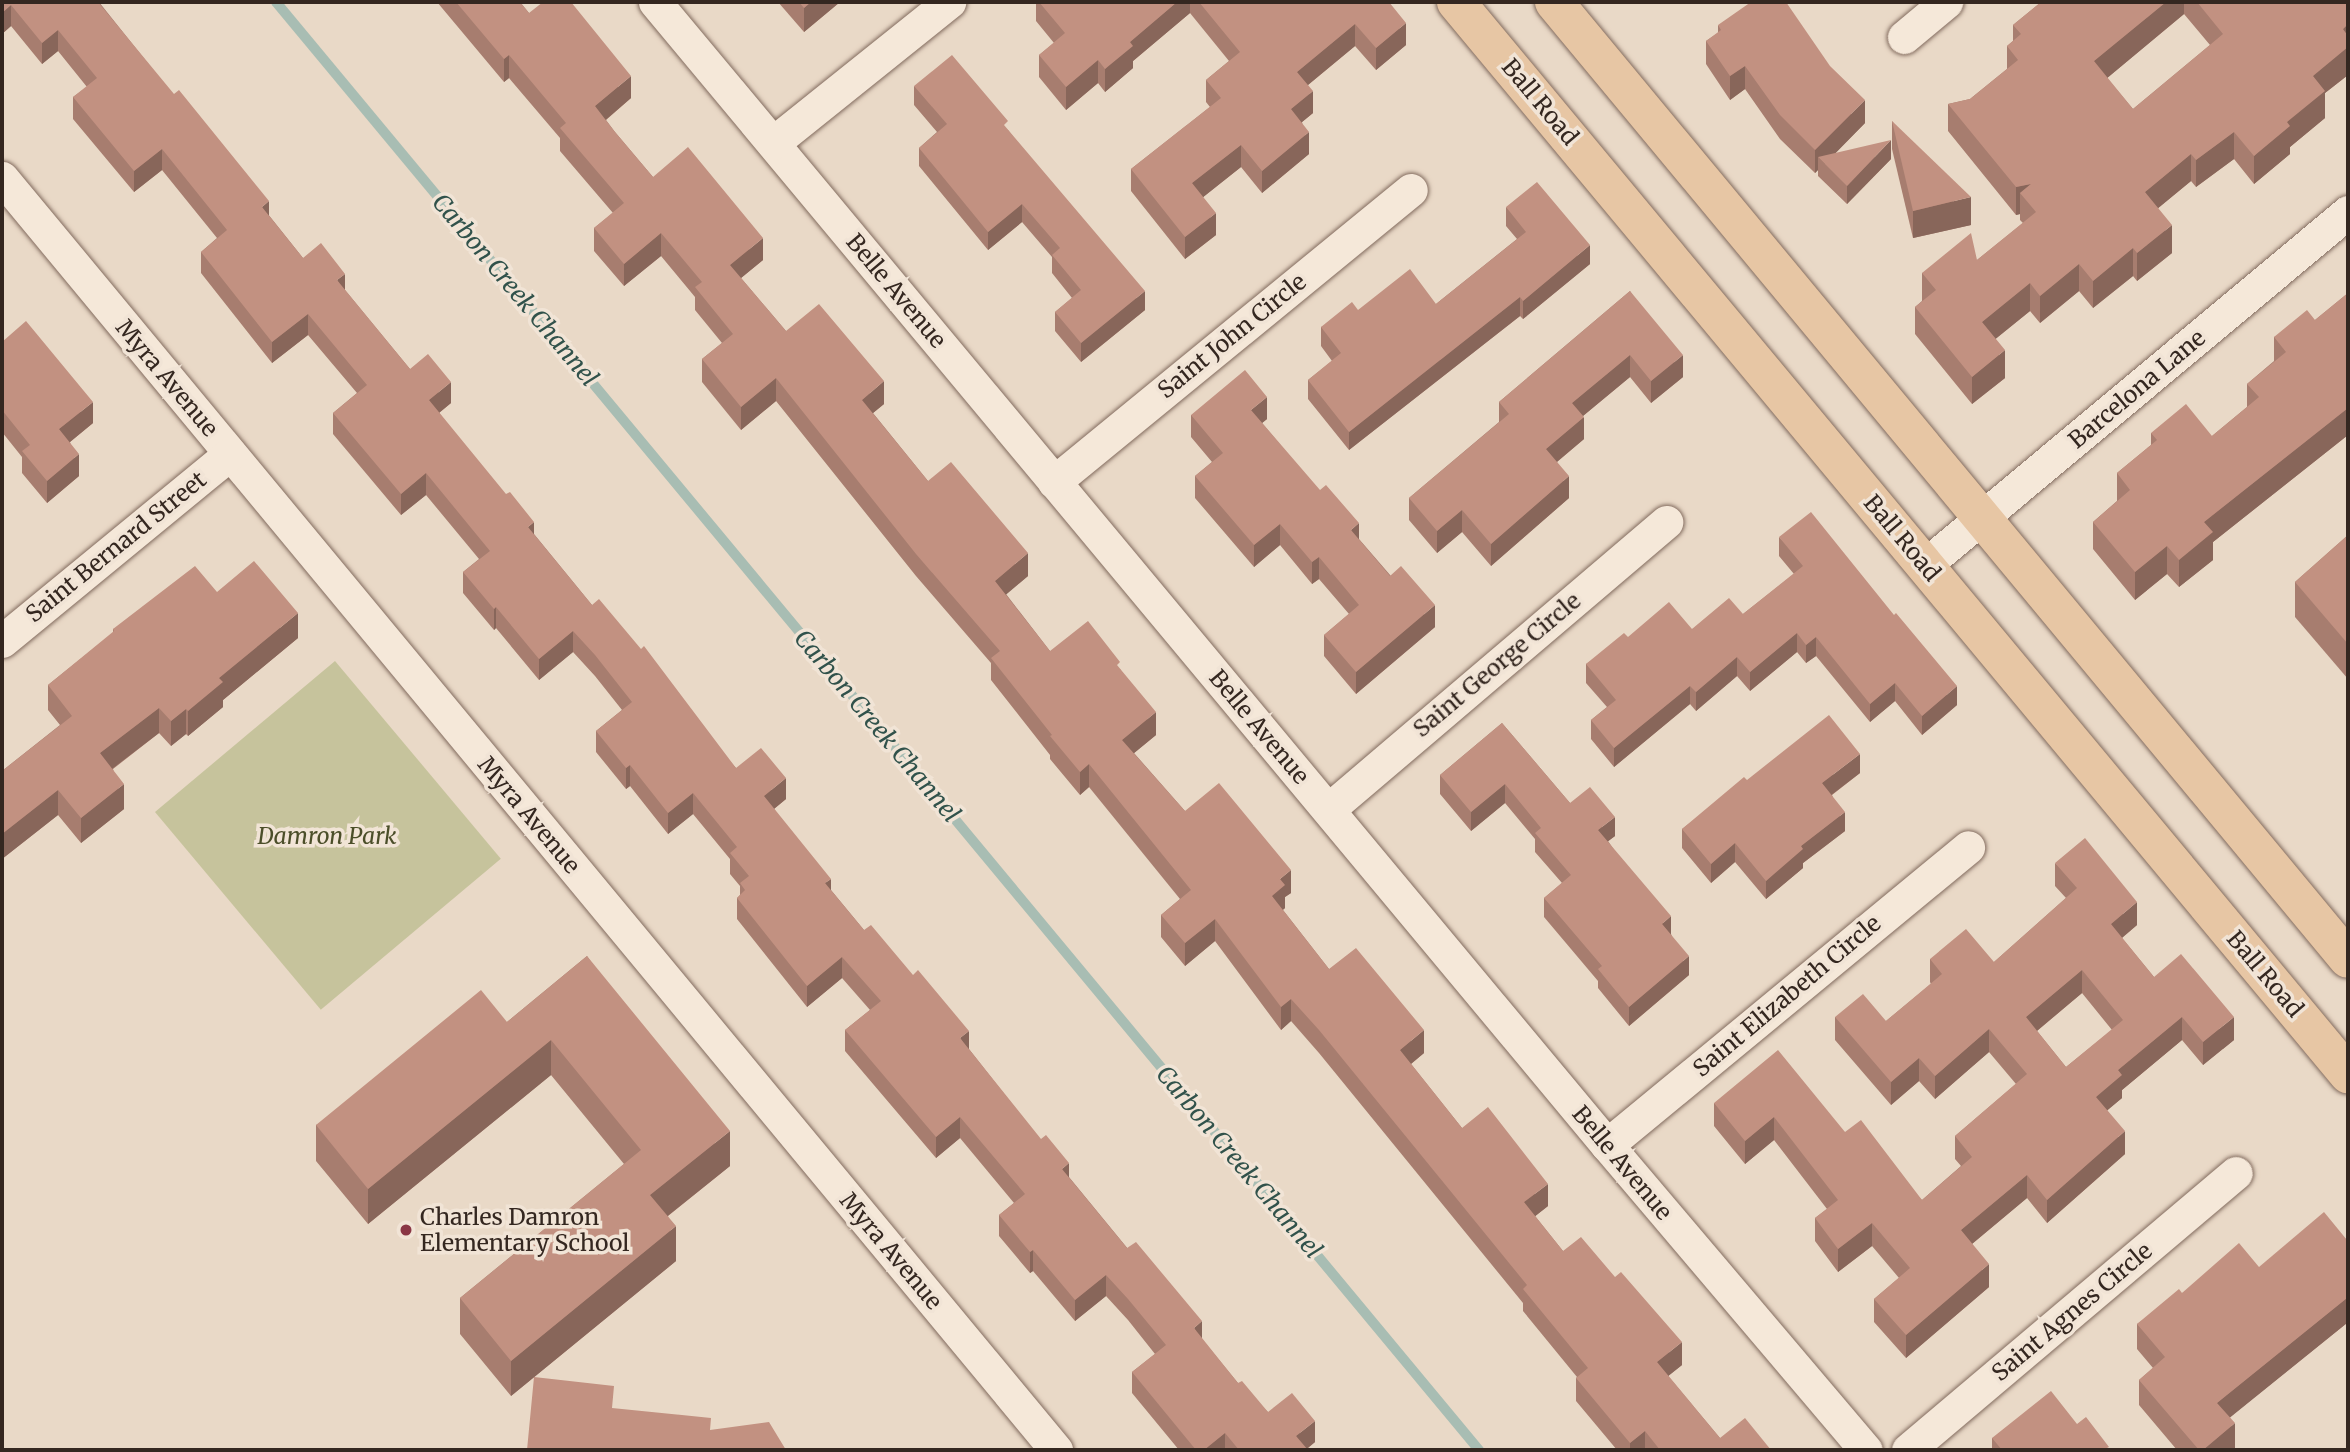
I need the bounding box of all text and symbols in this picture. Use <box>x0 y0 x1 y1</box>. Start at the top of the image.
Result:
street label: Ball Road <box>1496 53 1584 151</box>
water label: Carbon Creek Channel <box>426 188 604 392</box>
street label: Belle Avenue <box>840 228 952 354</box>
street label: Saint John Circle <box>1152 268 1312 404</box>
street label: Myra Avenue <box>110 314 224 442</box>
street label: Barcelona Lane <box>2063 324 2211 454</box>
street label: Saint Bernard Street <box>20 466 212 628</box>
street label: Ball Road <box>1858 489 1946 587</box>
street label: Saint George Circle <box>1408 587 1586 743</box>
water label: Carbon Creek Channel <box>788 624 966 828</box>
street label: Belle Avenue <box>1203 664 1315 790</box>
street label: Myra Avenue <box>472 751 586 879</box>
park label: Damron Park <box>257 822 397 850</box>
street label: Saint Elizabeth Circle <box>1688 910 1886 1082</box>
street label: Ball Road <box>2221 925 2309 1023</box>
water label: Carbon Creek Channel <box>1150 1060 1328 1264</box>
street label: Belle Avenue <box>1566 1100 1678 1226</box>
street label: Myra Avenue <box>834 1187 948 1315</box>
place label: Charles Damron Elementary School <box>420 1203 629 1257</box>
marker: Charles Damron Elementary School <box>398 1222 414 1238</box>
street label: Saint Agnes Circle <box>1986 1237 2158 1387</box>

